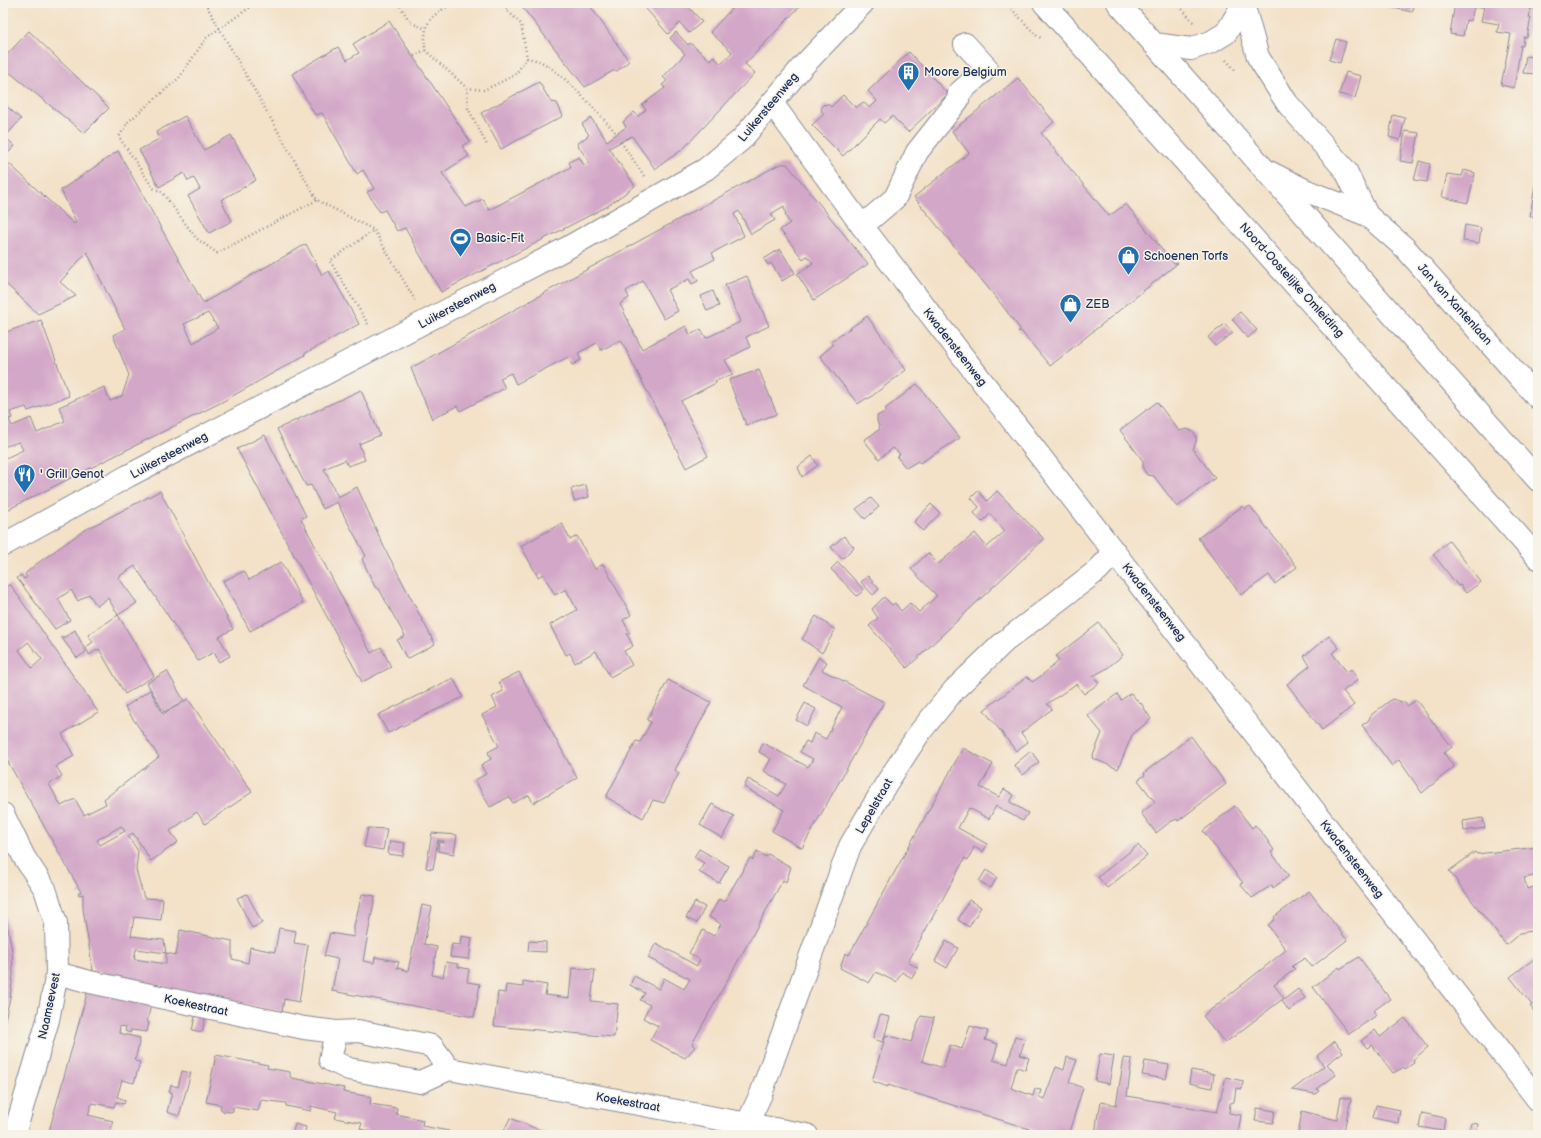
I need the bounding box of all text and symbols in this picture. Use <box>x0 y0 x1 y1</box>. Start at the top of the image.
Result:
building icon: Moore Belgium <box>895 59 921 92</box>
place label: Moore Belgium <box>924 65 1007 80</box>
street label: Luikersteenweg <box>735 70 802 145</box>
street label: Noord-Oostelijke Omleiding <box>1236 220 1347 341</box>
sports icon: Basic-Fit <box>448 225 474 258</box>
place label: Basic-Fit <box>476 231 524 246</box>
shop icon: Schoenen Torfs <box>1116 243 1142 276</box>
place label: Schoenen Torfs <box>1144 249 1228 264</box>
street label: Jan van Xantenlaan <box>1414 260 1495 349</box>
street label: Luikersteenweg <box>416 279 499 332</box>
shop icon: ZEB <box>1057 291 1083 324</box>
place label: ZEB <box>1085 297 1109 312</box>
street label: Kwadensteenweg <box>919 305 990 390</box>
street label: Luikersteenweg <box>128 429 211 482</box>
restaurant icon: ' Grill Genot <box>11 461 37 494</box>
place label: ' Grill Genot <box>40 467 104 482</box>
street label: Kwadensteenweg <box>1118 560 1189 645</box>
street label: Lepelstraat <box>853 776 896 837</box>
street label: Kwadensteenweg <box>1316 817 1387 902</box>
street label: Naamsevest <box>35 971 64 1041</box>
street label: Koekestraat <box>162 991 230 1020</box>
street label: Koekestraat <box>594 1089 662 1116</box>

